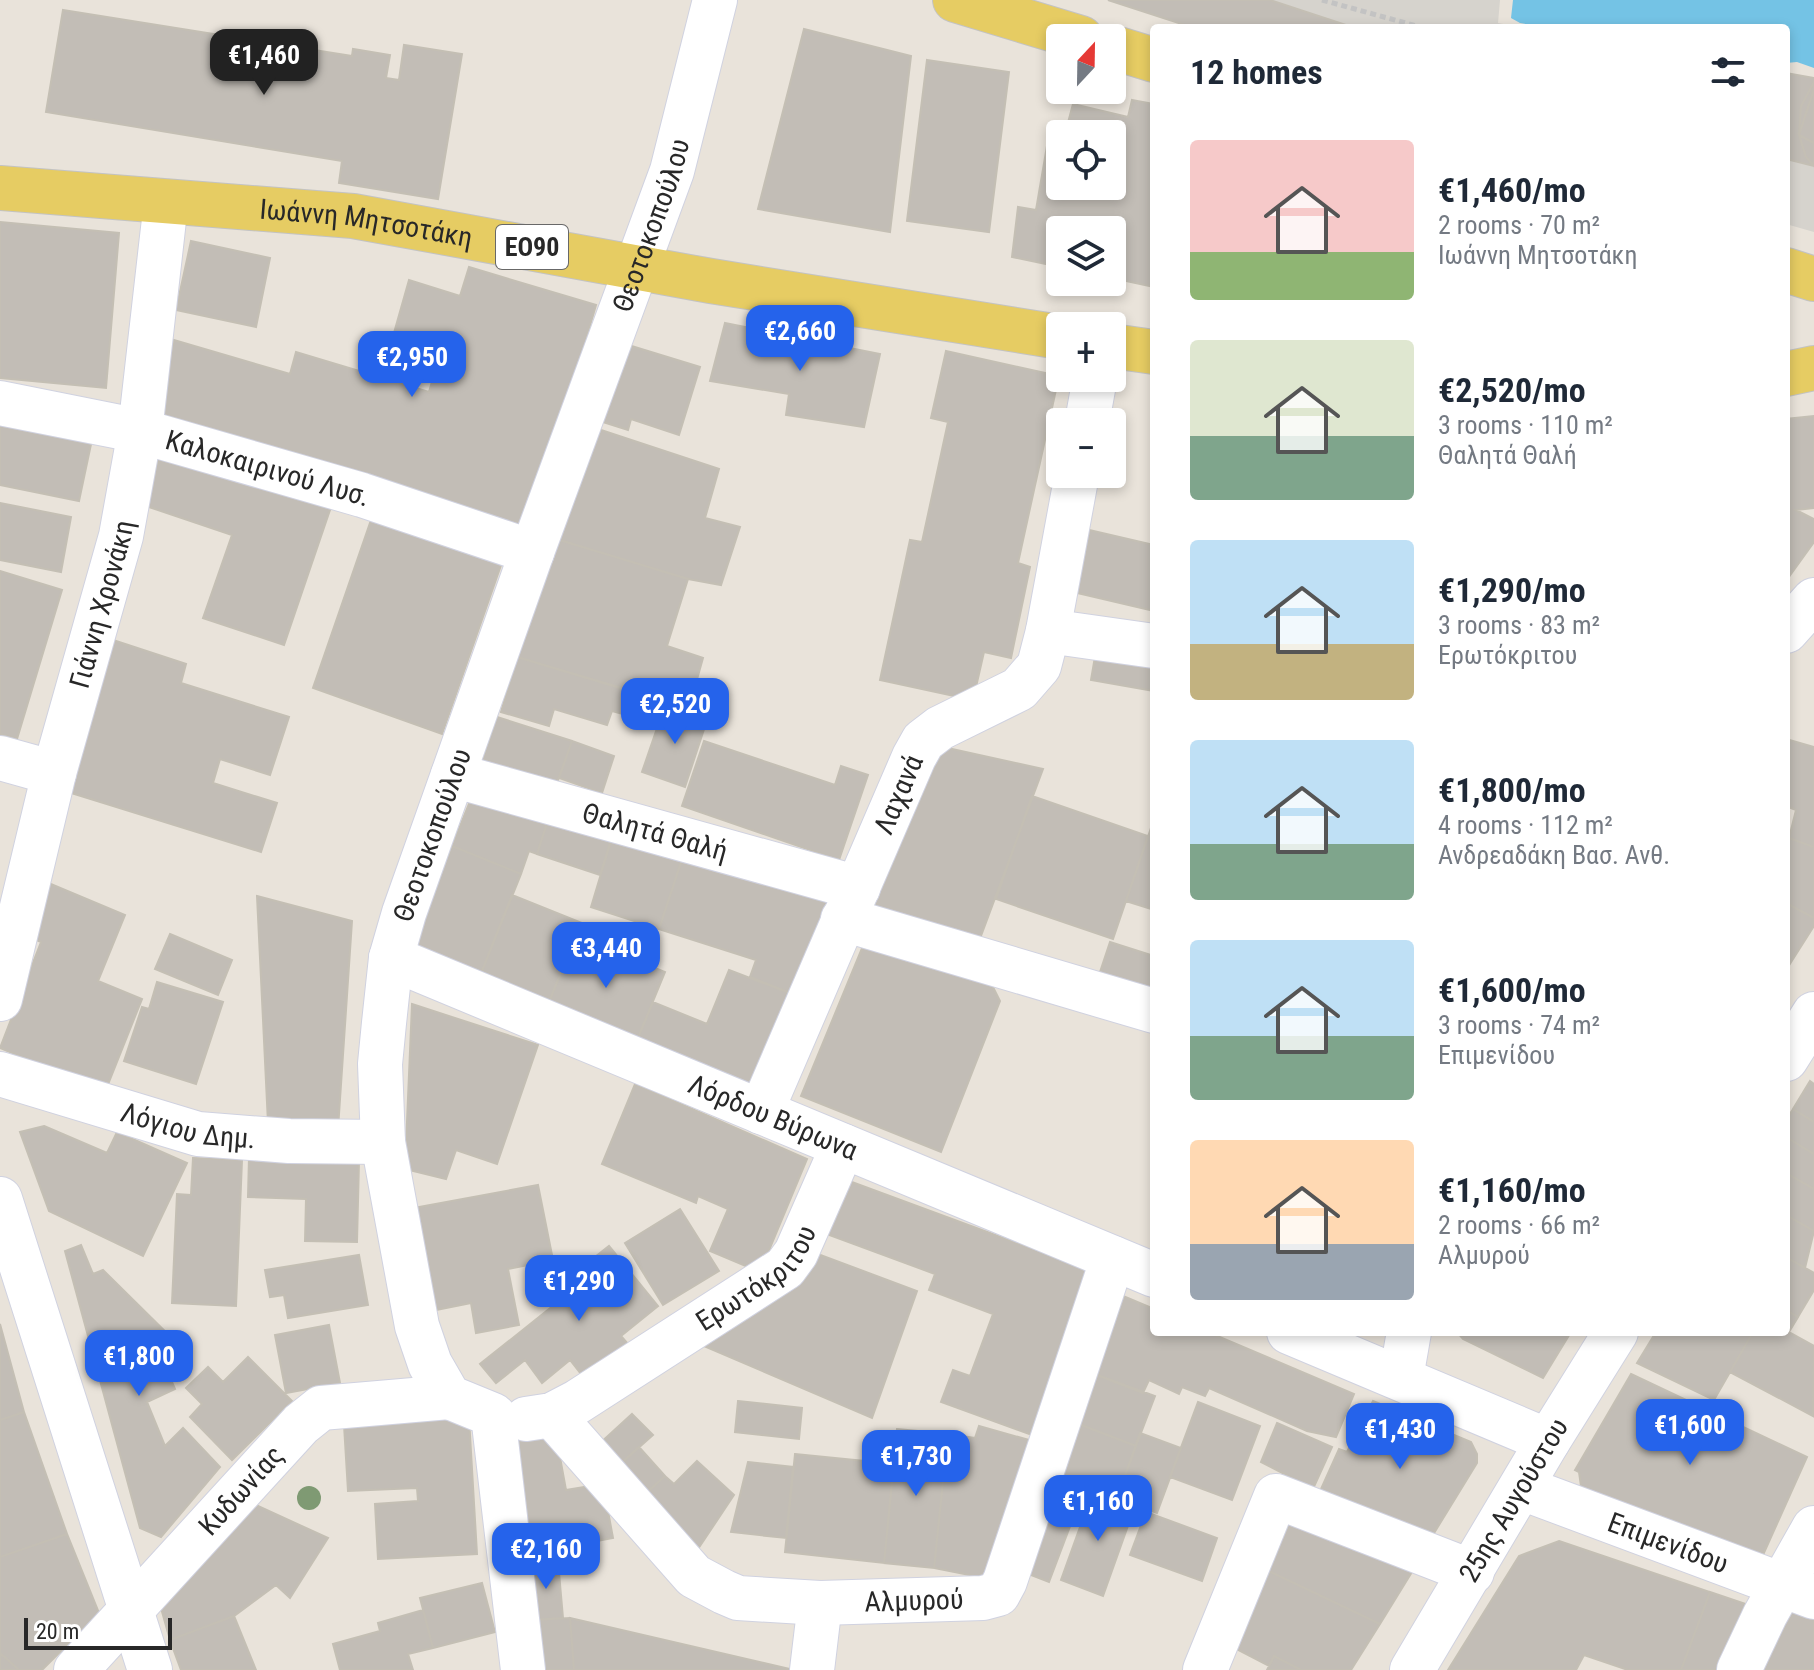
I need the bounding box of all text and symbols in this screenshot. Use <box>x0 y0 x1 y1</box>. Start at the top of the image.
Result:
north arrow <box>1046 24 1126 104</box>
map controls <box>1046 24 1126 488</box>
pin: €1,460 <box>199 29 329 97</box>
text: €1,460 <box>228 40 300 70</box>
icon: filters <box>1706 50 1750 94</box>
text: 12 homes <box>1190 52 1323 92</box>
button: locate <box>1046 120 1126 200</box>
street label: Θεοτοκοπούλου <box>606 135 696 316</box>
text: €1,460/mo <box>1438 170 1586 210</box>
icon: home <box>1254 172 1350 268</box>
street label: Ιωάννη Μητσοτάκη <box>258 193 475 254</box>
text: 2 rooms · 70 m² <box>1438 210 1600 240</box>
button: layers <box>1046 216 1126 296</box>
road number: ΕΟ90 <box>496 225 568 269</box>
text: Ιωάννη Μητσοτάκη <box>1438 240 1637 270</box>
pin: €2,660 <box>735 305 865 373</box>
button: + <box>1046 312 1126 392</box>
text: €2,660 <box>764 316 836 346</box>
pin: €2,950 <box>347 331 477 399</box>
text: €2,950 <box>376 342 448 372</box>
text: €2,520/mo <box>1438 370 1586 410</box>
icon: home <box>1254 372 1350 468</box>
button: − <box>1046 408 1126 488</box>
text: 3 rooms · 110 m² <box>1438 410 1613 440</box>
street label: Καλοκαιρινού Λυσ. <box>162 423 374 514</box>
text: Θαλητά Θαλή <box>1438 440 1577 470</box>
street label: Γιάννη Χρονάκη <box>63 518 141 692</box>
text: €1,290/mo <box>1438 570 1586 610</box>
icon: home <box>1254 572 1350 668</box>
text: 3 rooms · 83 m² <box>1438 610 1600 640</box>
text: Ερωτόκριτου <box>1438 640 1577 670</box>
pin: €2,520 <box>610 678 740 746</box>
text: €2,520 <box>639 689 711 719</box>
street label: Θεοτοκοπούλου <box>386 744 478 926</box>
street label: Λαχανά <box>867 750 930 839</box>
text: €1,800/mo <box>1438 770 1586 810</box>
icon: home <box>1254 772 1350 868</box>
street label: Θαλητά Θαλή <box>579 796 732 868</box>
text: 4 rooms · 112 m² <box>1438 810 1613 840</box>
text: Ανδρεαδάκη Βασ. Ανθ. <box>1438 840 1670 870</box>
pin: €3,440 <box>541 922 671 990</box>
text: €3,440 <box>570 933 642 963</box>
text: €1,600/mo <box>1438 970 1586 1010</box>
icon: home <box>1254 972 1350 1068</box>
text: 3 rooms · 74 m² <box>1438 1010 1600 1040</box>
text: Επιμενίδου <box>1438 1040 1555 1070</box>
street label: Λόρδου Βύρωνα <box>684 1068 863 1167</box>
street label: Λόγιου Δημ. <box>117 1096 257 1155</box>
text: €1,160/mo <box>1438 1170 1586 1210</box>
icon: home <box>1254 1172 1350 1268</box>
text: 2 rooms · 66 m² <box>1438 1210 1600 1240</box>
street label: Ερωτόκριτου <box>690 1221 823 1338</box>
text: Αλμυρού <box>1438 1240 1530 1270</box>
pin: €1,290 <box>514 1255 644 1323</box>
text: €1,290 <box>543 1266 615 1296</box>
pin: €1,800 <box>74 1330 204 1398</box>
text: €1,800 <box>103 1341 175 1371</box>
pin: €1,600 <box>1625 1399 1755 1467</box>
pin: €1,430 <box>1335 1403 1465 1471</box>
text: €1,600 <box>1654 1410 1726 1440</box>
street label: 25ης Αυγούστου <box>1452 1412 1575 1588</box>
text: €1,430 <box>1364 1414 1436 1444</box>
pin: €1,730 <box>851 1430 981 1498</box>
street label: Κυδωνίας <box>192 1439 290 1542</box>
text: €1,730 <box>880 1441 952 1471</box>
pin: €1,160 <box>1033 1475 1163 1543</box>
text: €1,160 <box>1062 1486 1134 1516</box>
street label: Επιμενίδου <box>1603 1506 1733 1581</box>
pin: €2,160 <box>481 1523 611 1591</box>
text: €2,160 <box>510 1534 582 1564</box>
street label: Αλμυρού <box>864 1583 964 1619</box>
scale bar <box>24 1614 172 1650</box>
text: 20 m <box>36 1619 79 1644</box>

